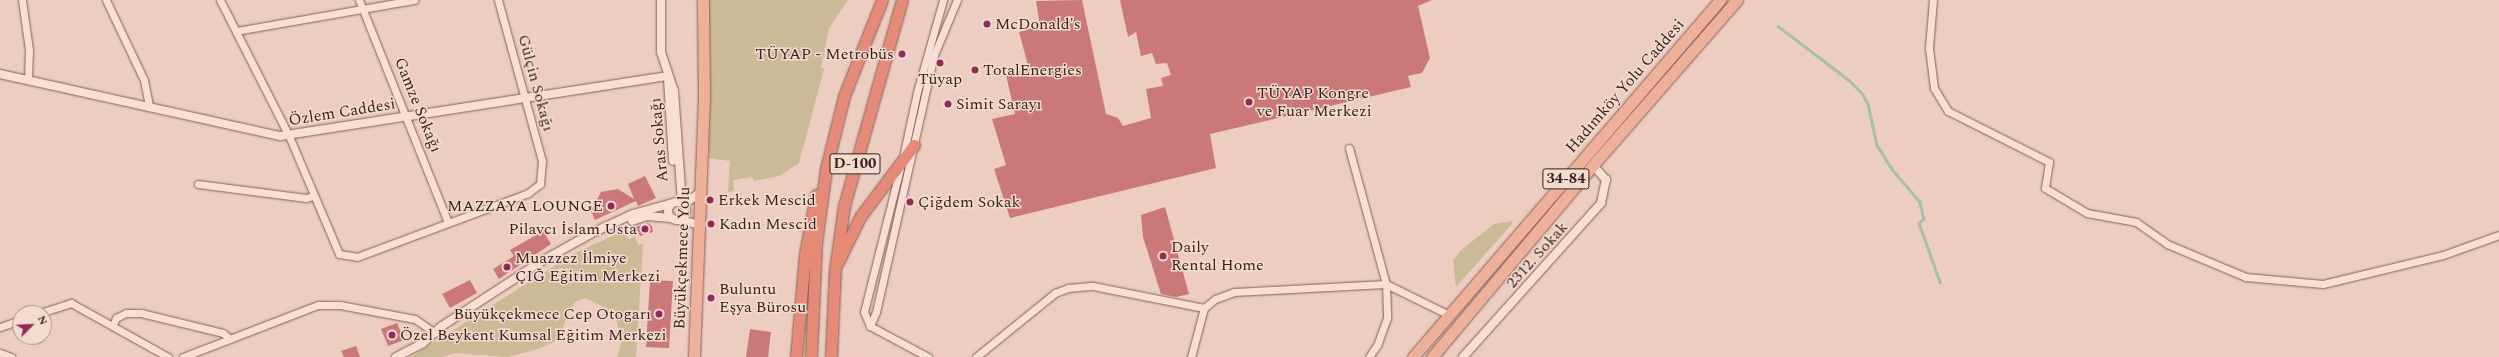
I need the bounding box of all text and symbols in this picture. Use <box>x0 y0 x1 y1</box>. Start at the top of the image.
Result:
place label: McDonald's <box>995 14 1081 34</box>
street label: Hadımköy Yolu Caddesi <box>1562 15 1688 157</box>
marker: McDonald's <box>982 19 992 29</box>
street label: Gülçin Sokağı <box>514 32 558 134</box>
place label: TÜYAP - Metrobüs <box>755 44 894 64</box>
marker: TÜYAP - Metrobüs <box>897 49 907 59</box>
street label: Gamze Sokağı <box>390 55 446 155</box>
marker: Tüyap <box>935 58 945 68</box>
place label: TotalEnergies <box>983 60 1082 80</box>
marker: TotalEnergies <box>970 65 980 75</box>
place label: Tüyap <box>918 69 962 89</box>
place label: TÜYAP Kongre ve Fuar Merkezi <box>1257 83 1372 121</box>
street label: Özlem Caddesi <box>287 94 397 130</box>
place label: Simit Sarayı <box>956 94 1041 114</box>
street label: Aras Sokağı <box>646 97 672 183</box>
marker: TÜYAP Kongre ve Fuar Merkezi <box>1244 97 1254 107</box>
marker: Simit Sarayı <box>943 99 953 109</box>
road number: D-100 <box>829 151 881 177</box>
road number: 34-84 <box>1542 166 1590 192</box>
street label: Büyükçekmece Yolu <box>670 186 694 330</box>
place label: Erkek Mescid <box>718 190 816 210</box>
place label: Çiğdem Sokak <box>918 192 1020 212</box>
marker: Erkek Mescid <box>705 195 715 205</box>
place label: MAZZAYA LOUNGE <box>447 196 603 216</box>
marker: Çiğdem Sokak <box>905 197 915 207</box>
marker: MAZZAYA LOUNGE <box>606 201 616 211</box>
place label: Kadın Mescid <box>719 214 817 234</box>
street label: 2312. Sokak <box>1502 218 1572 292</box>
place label: Pilavcı İslam Usta <box>509 219 637 239</box>
marker: Kadın Mescid <box>706 219 716 229</box>
marker: Pilavcı İslam Usta <box>640 224 650 234</box>
place label: Daily Rental Home <box>1171 237 1264 275</box>
place label: Muazzez İlmiye ÇIĞ Eğitim Merkezi <box>515 248 660 286</box>
marker: Daily Rental Home <box>1158 251 1168 261</box>
marker: Muazzez İlmiye ÇIĞ Eğitim Merkezi <box>502 262 512 272</box>
place label: Buluntu Eşya Bürosu <box>719 279 806 317</box>
marker: Buluntu Eşya Bürosu <box>706 293 716 303</box>
place label: Büyükçekmece Cep Otogarı <box>454 304 651 324</box>
north arrow <box>12 305 52 345</box>
marker: Büyükçekmece Cep Otogarı <box>654 309 664 319</box>
text: N <box>33 313 52 328</box>
place label: Özel Beykent Kumsal Eğitim Merkezi <box>400 325 667 345</box>
marker: Özel Beykent Kumsal Eğitim Merkezi <box>387 330 397 340</box>

